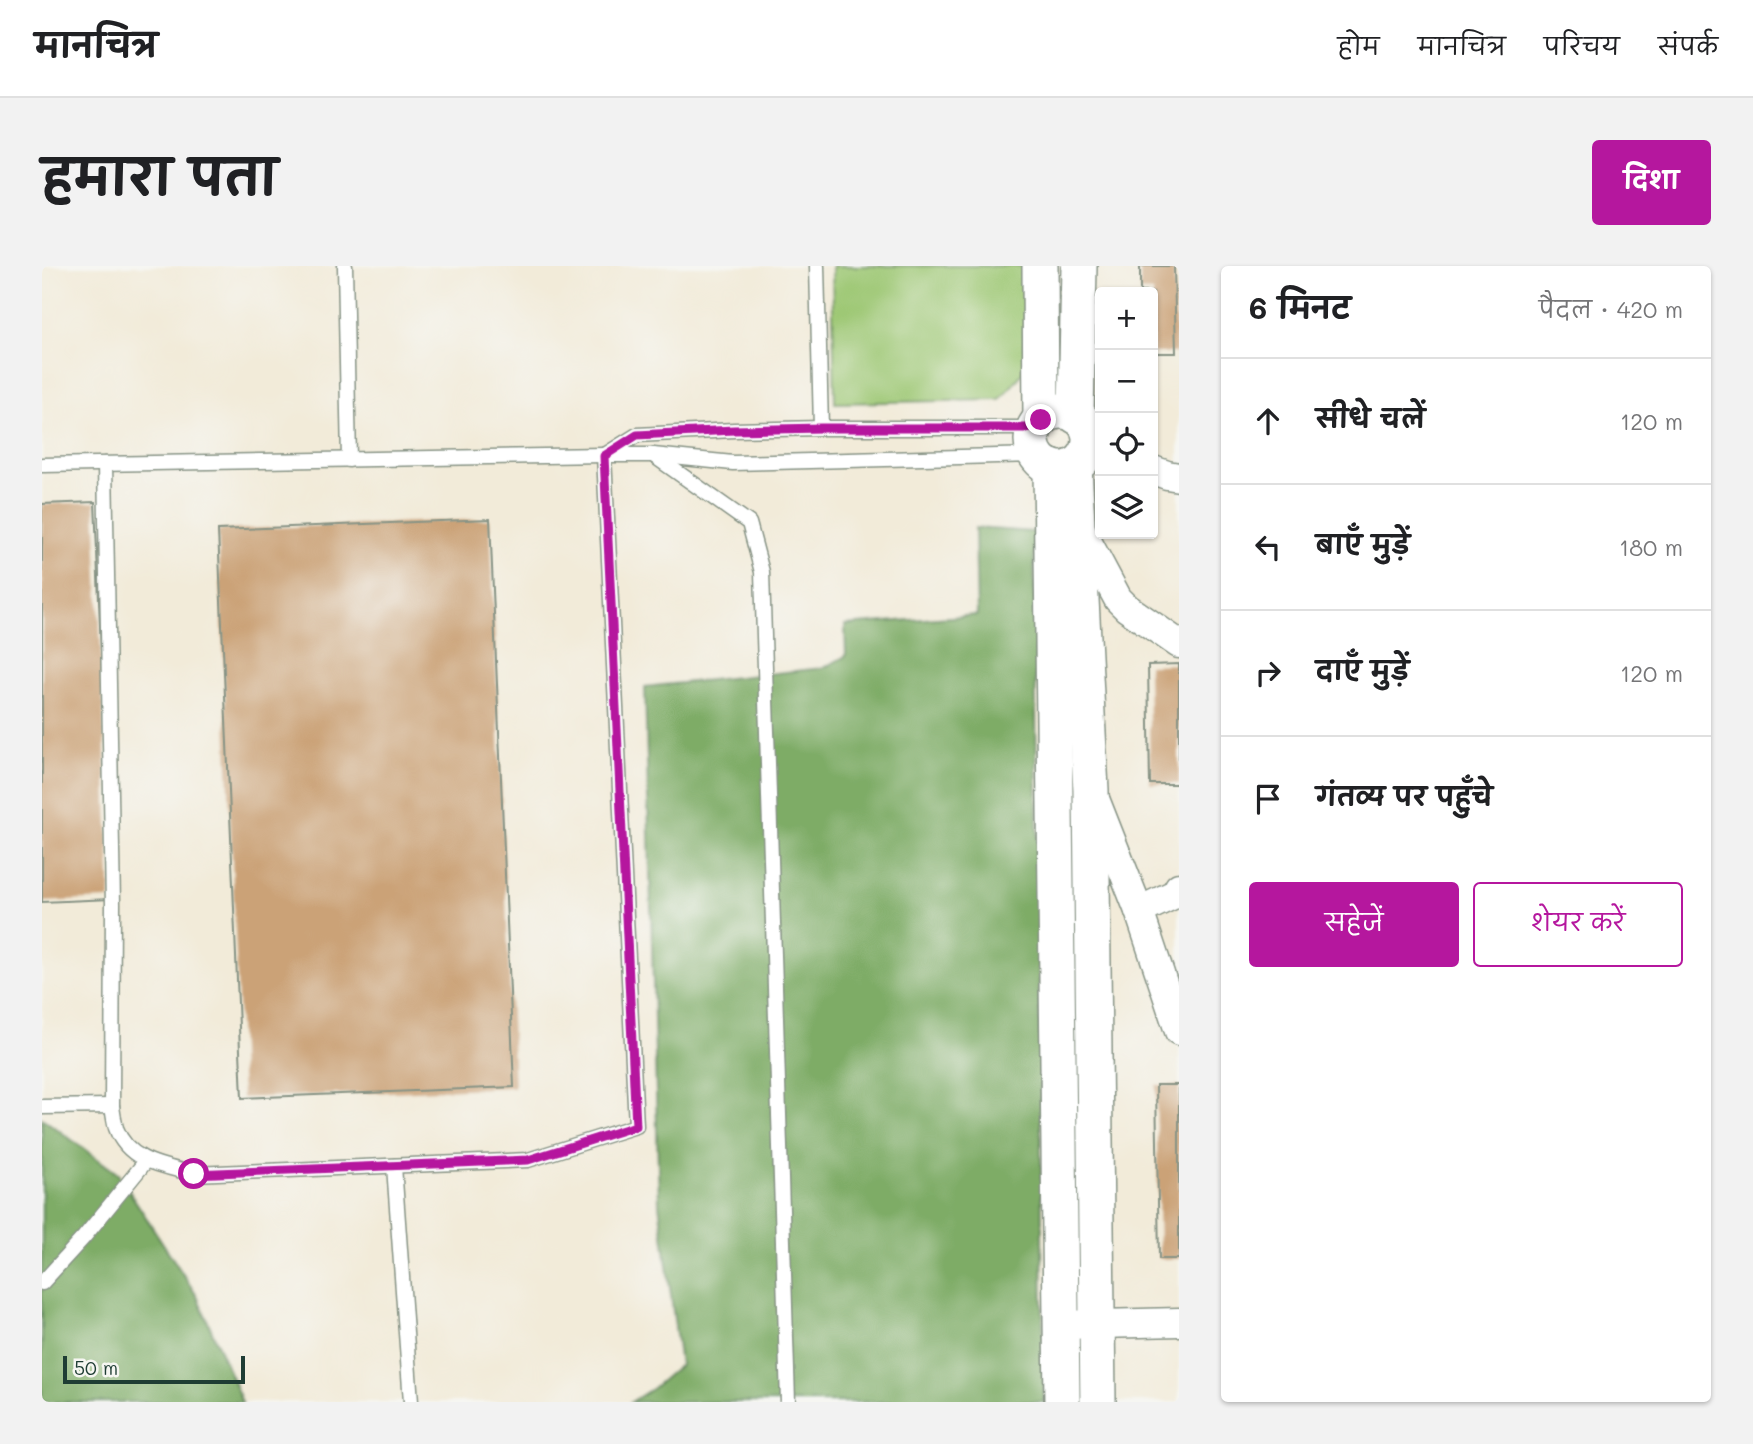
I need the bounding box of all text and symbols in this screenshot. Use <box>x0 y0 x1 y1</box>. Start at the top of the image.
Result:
text: मानचित्र <box>35 22 158 65</box>
text: होम <box>1337 30 1380 61</box>
text: मानचित्र <box>1418 30 1506 61</box>
text: परिचय <box>1544 30 1620 61</box>
text: संपर्क <box>1658 30 1718 61</box>
button: दिशा <box>1592 140 1711 225</box>
text: हमारा पता <box>42 144 277 207</box>
map controls <box>1095 287 1158 539</box>
button: + <box>1095 287 1158 350</box>
text: 6 मिनट <box>1249 287 1351 327</box>
text: पैदल · 420 m <box>1539 294 1683 324</box>
button: − <box>1095 350 1158 413</box>
text: सीधे चलें <box>1316 401 1425 435</box>
icon: ahead <box>1249 402 1287 440</box>
route end <box>1025 404 1056 435</box>
text: 120 m <box>1620 406 1683 436</box>
button: locate <box>1095 413 1158 476</box>
button: layers <box>1095 476 1158 539</box>
text: बाएँ मुड़ें <box>1316 527 1410 561</box>
icon: left <box>1249 528 1287 566</box>
text: 180 m <box>1619 532 1683 562</box>
text: दाएँ मुड़ें <box>1316 653 1409 687</box>
icon: right <box>1249 654 1287 692</box>
text: 120 m <box>1620 658 1683 688</box>
text: गंतव्य पर पहुँचे <box>1316 779 1493 813</box>
icon: arrive <box>1249 780 1287 818</box>
button: सहेजें <box>1249 882 1459 967</box>
button: शेयर करें <box>1473 882 1683 967</box>
route start <box>178 1158 209 1189</box>
scale bar <box>63 1353 245 1385</box>
text: 50 m <box>74 1355 118 1380</box>

